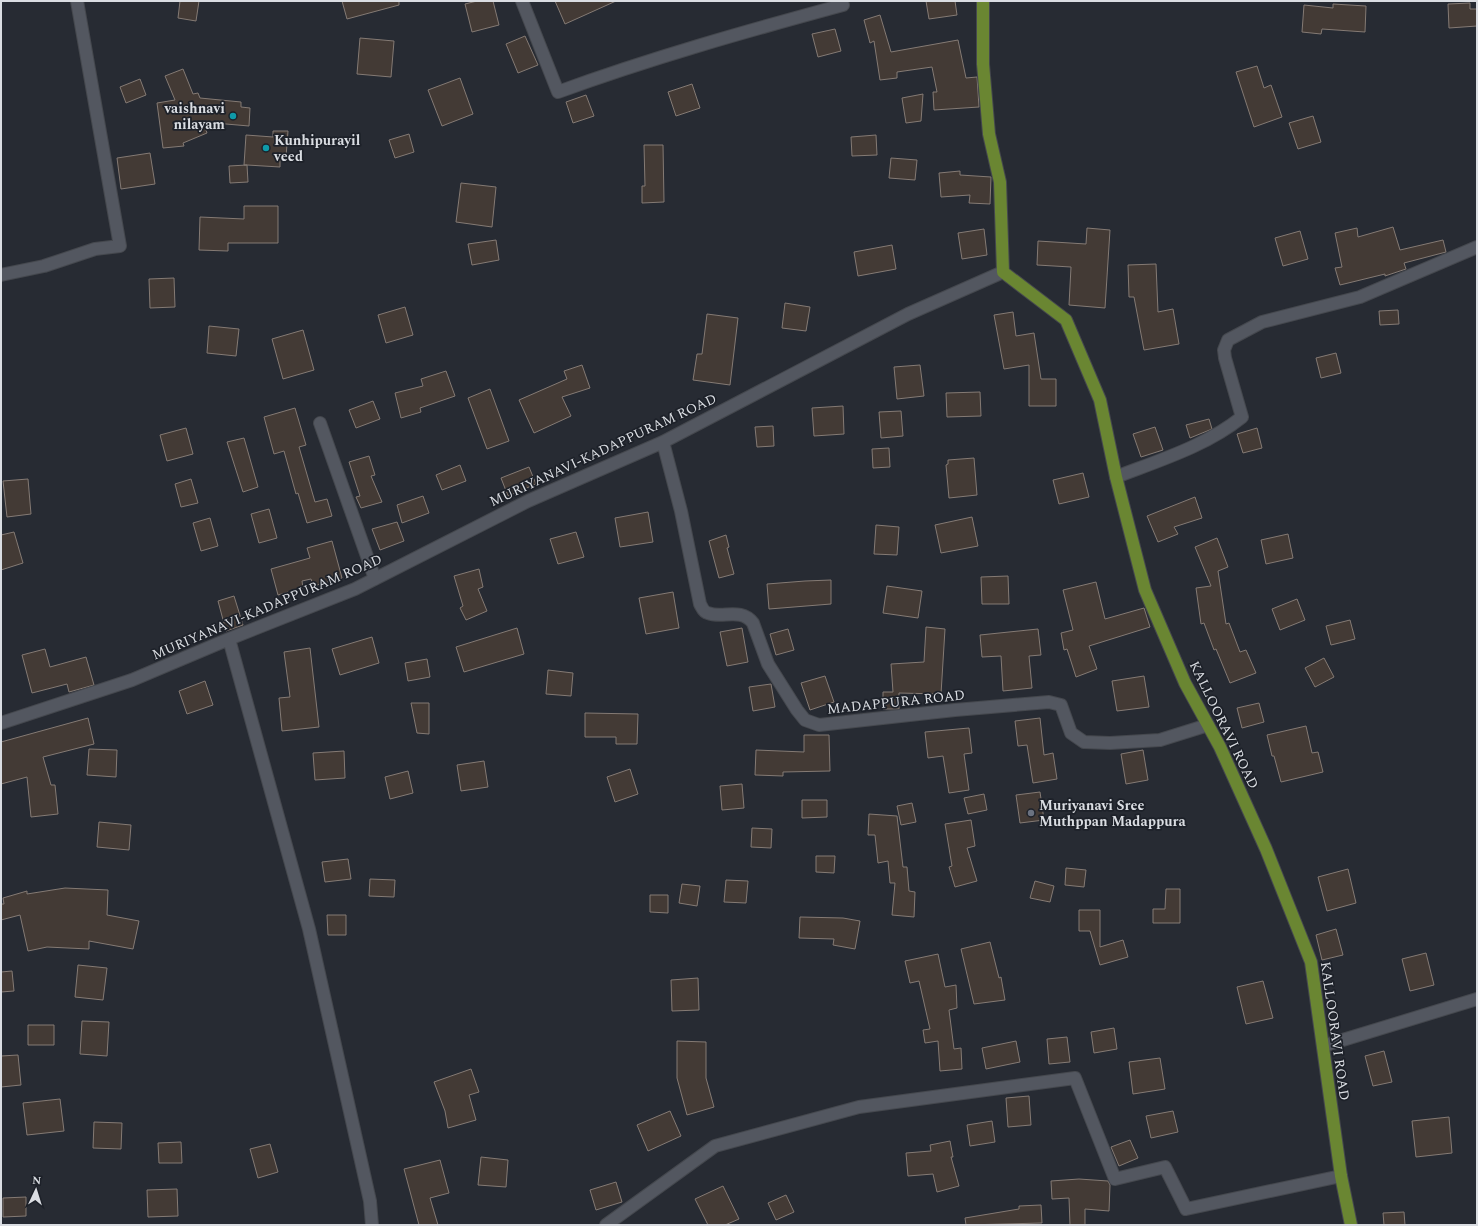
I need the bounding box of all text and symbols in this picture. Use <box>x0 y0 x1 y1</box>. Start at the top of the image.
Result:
place label: vaishnavi nilayam <box>163 98 225 135</box>
marker: vaishnavi nilayam <box>228 111 238 121</box>
place label: Kunhipurayil veed <box>273 130 361 167</box>
marker: Kunhipurayil veed <box>261 143 271 153</box>
street label: MURIYANAVI-KADAPPURAM ROAD <box>486 388 720 512</box>
street label: MURIYANAVI-KADAPPURAM ROAD <box>149 549 385 665</box>
street label: KALLOORAVI ROAD <box>1184 658 1264 792</box>
street label: MADAPPURA ROAD <box>826 684 966 720</box>
place label: Muriyanavi Sree Muthppan Madappura <box>1039 795 1186 832</box>
marker: Muriyanavi Sree Muthppan Madappura <box>1026 808 1036 818</box>
street label: KALLOORAVI ROAD <box>1315 960 1355 1102</box>
north arrow <box>16 1170 56 1210</box>
text: N <box>32 1172 42 1189</box>

